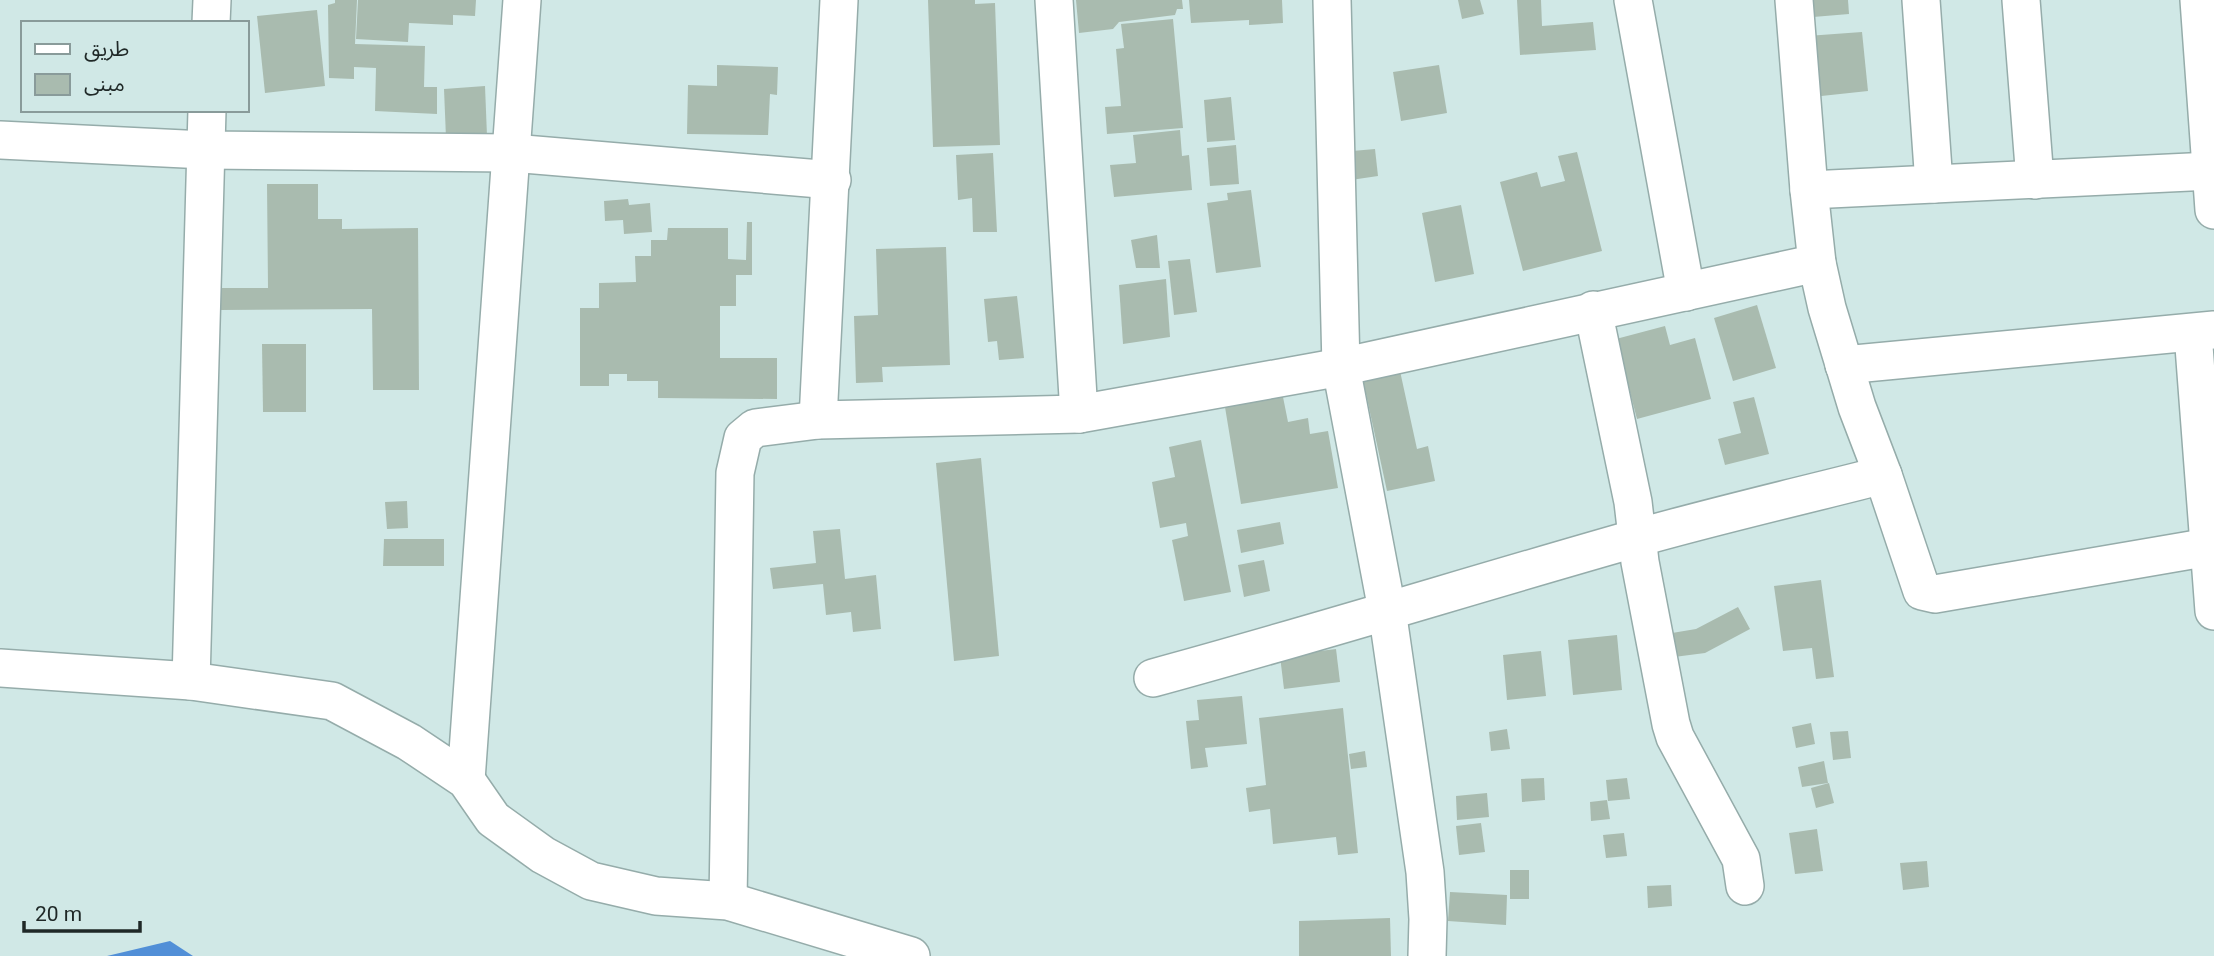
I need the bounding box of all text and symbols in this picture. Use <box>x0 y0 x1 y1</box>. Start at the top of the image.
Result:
legend <box>21 21 248 112</box>
text: طريق <box>84 37 129 62</box>
text: مبنى <box>84 72 125 96</box>
scale bar <box>24 890 140 934</box>
text: 20 m <box>35 902 82 926</box>

